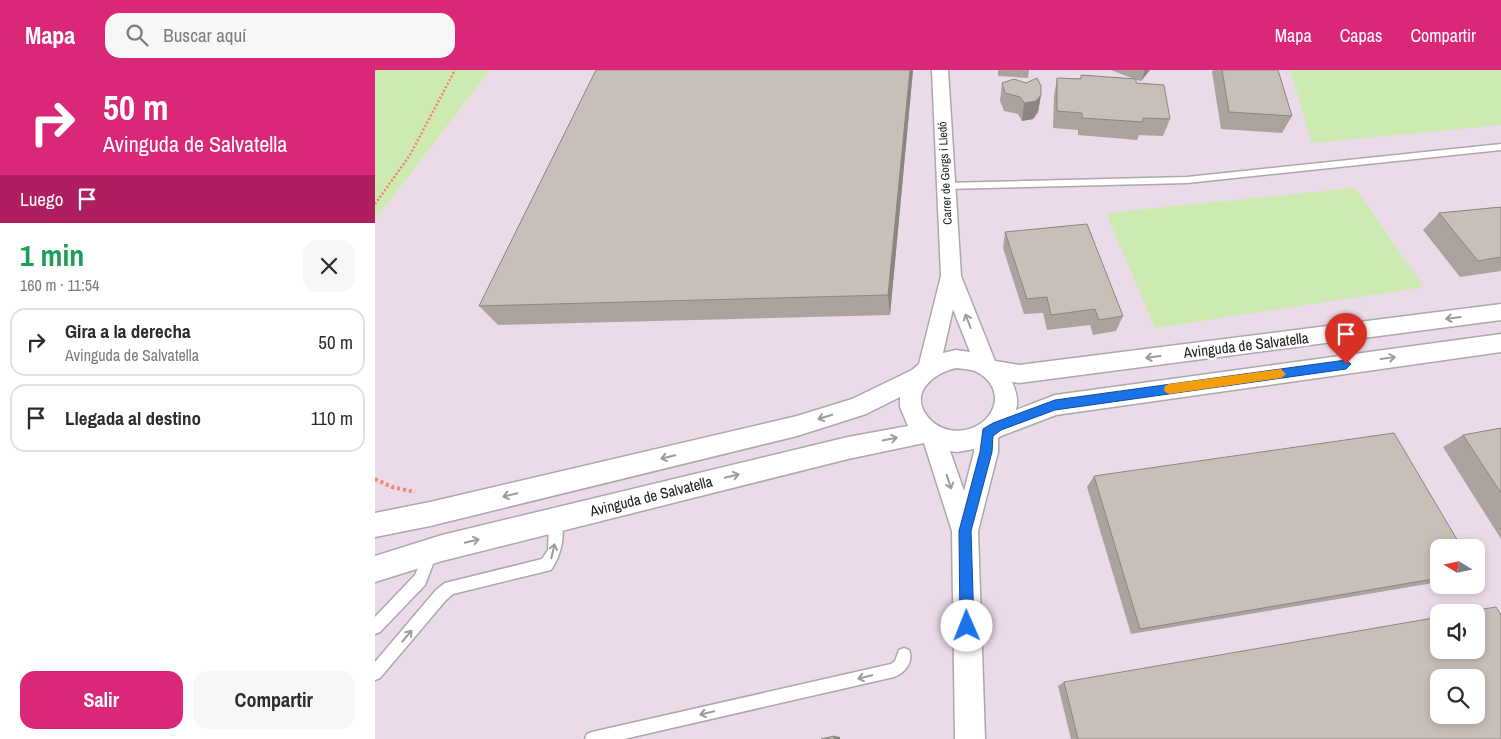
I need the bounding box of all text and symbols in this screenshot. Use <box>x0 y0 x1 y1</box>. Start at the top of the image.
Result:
search box <box>105 13 455 58</box>
text: Mapa <box>25 19 75 51</box>
icon: search <box>123 21 151 49</box>
text: Buscar aquí <box>163 22 246 48</box>
text: Mapa <box>1275 23 1312 48</box>
text: Capas <box>1340 23 1382 48</box>
text: Compartir <box>1410 23 1476 48</box>
text: 50 m <box>103 84 168 131</box>
icon: right <box>20 90 85 155</box>
street label: Carrer de Gorgs i Lledó <box>934 121 956 225</box>
text: Avinguda de Salvatella <box>103 129 287 159</box>
icon: arrive <box>73 185 101 213</box>
text: Luego <box>20 186 63 212</box>
text: 1 min <box>20 235 84 275</box>
button: close <box>303 240 355 292</box>
text: 160 m · 11:54 <box>20 274 99 296</box>
pin <box>1325 313 1367 364</box>
one-way arrow <box>1445 313 1461 323</box>
one-way arrow <box>963 314 973 329</box>
text: Gira a la derecha <box>65 318 191 344</box>
icon: arrive <box>1332 320 1360 348</box>
street label: Avinguda de Salvatella <box>1181 327 1310 363</box>
icon: right <box>22 328 50 356</box>
text: 50 m <box>318 329 353 355</box>
text: Avinguda de Salvatella <box>65 344 199 366</box>
one-way arrow <box>1145 352 1161 362</box>
one-way arrow <box>1380 353 1396 363</box>
icon: arrive <box>22 404 50 432</box>
text: Llegada al destino <box>65 405 201 431</box>
text: 110 m <box>311 405 353 431</box>
one-way arrow <box>818 413 834 423</box>
one-way arrow <box>881 434 897 444</box>
one-way arrow <box>660 453 676 462</box>
street label: Avinguda de Salvatella <box>587 471 715 522</box>
one-way arrow <box>723 471 739 481</box>
one-way arrow <box>944 474 954 490</box>
one-way arrow <box>502 491 518 500</box>
one-way arrow <box>463 535 479 545</box>
north arrow <box>1430 539 1485 594</box>
map controls <box>1430 539 1485 724</box>
one-way arrow <box>549 543 558 559</box>
position arrow <box>940 599 992 651</box>
button: sound <box>1430 604 1485 659</box>
one-way arrow <box>401 630 412 643</box>
button: search <box>1430 669 1485 724</box>
button: Salir <box>20 671 183 729</box>
button: Compartir <box>193 671 355 729</box>
one-way arrow <box>857 673 873 682</box>
one-way arrow <box>699 709 715 718</box>

